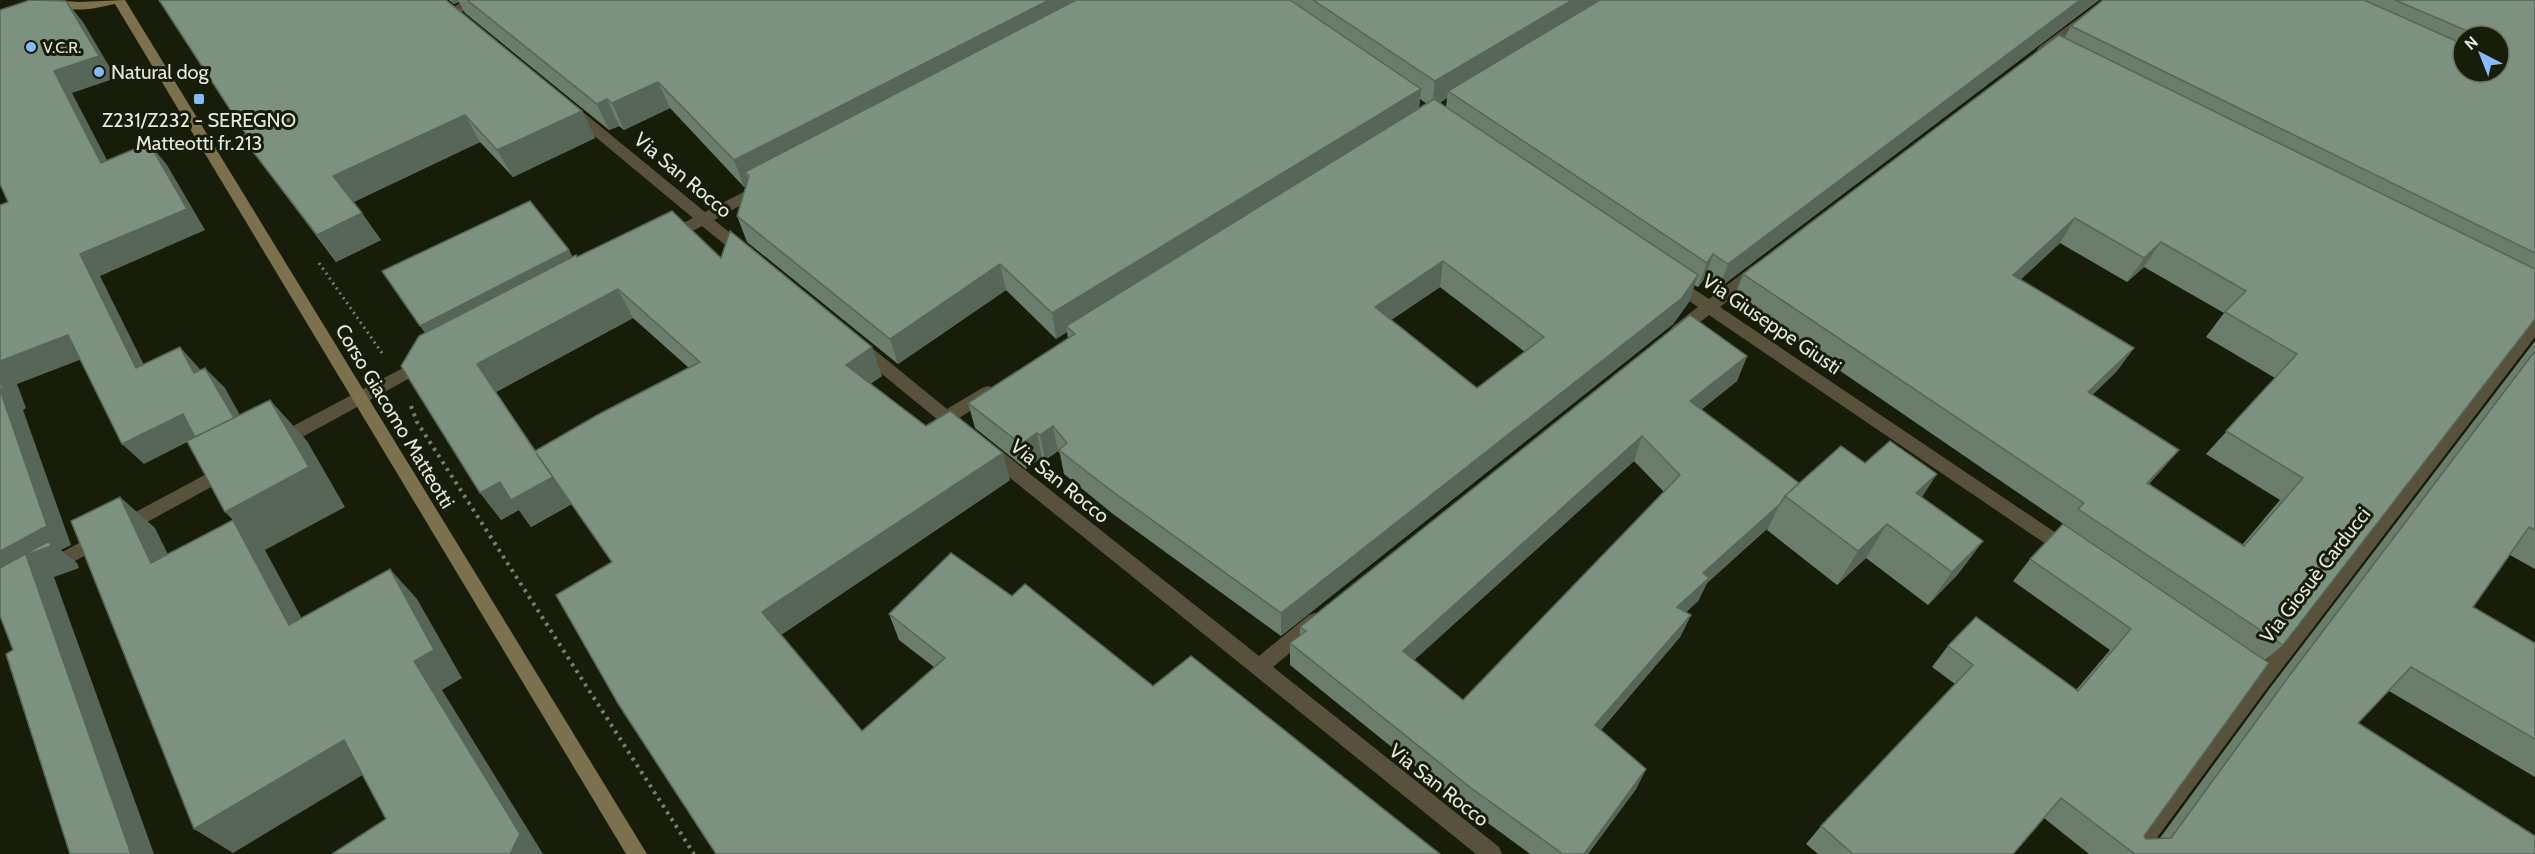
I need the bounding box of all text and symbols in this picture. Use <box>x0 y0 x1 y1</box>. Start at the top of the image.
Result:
north arrow <box>2451 24 2511 84</box>
text: N <box>2461 32 2482 54</box>
place label: V.C.R. <box>43 38 81 57</box>
marker: V.C.R. <box>24 40 38 54</box>
place label: Natural dog <box>111 60 210 84</box>
marker: Natural dog <box>92 65 106 79</box>
marker: Z231/Z232 - SEREGNO Matteotti fr.213 <box>192 92 206 106</box>
place label: Z231/Z232 - SEREGNO Matteotti fr.213 <box>102 108 296 155</box>
street label: Via San Rocco <box>629 127 737 223</box>
street label: Via Giuseppe Giusti <box>1698 269 1846 379</box>
street label: Corso Giacomo Matteotti <box>330 319 460 513</box>
street label: Via San Rocco <box>1006 434 1114 528</box>
street label: Via Giosuè Carducci <box>2255 502 2375 648</box>
street label: Via San Rocco <box>1384 739 1494 831</box>

